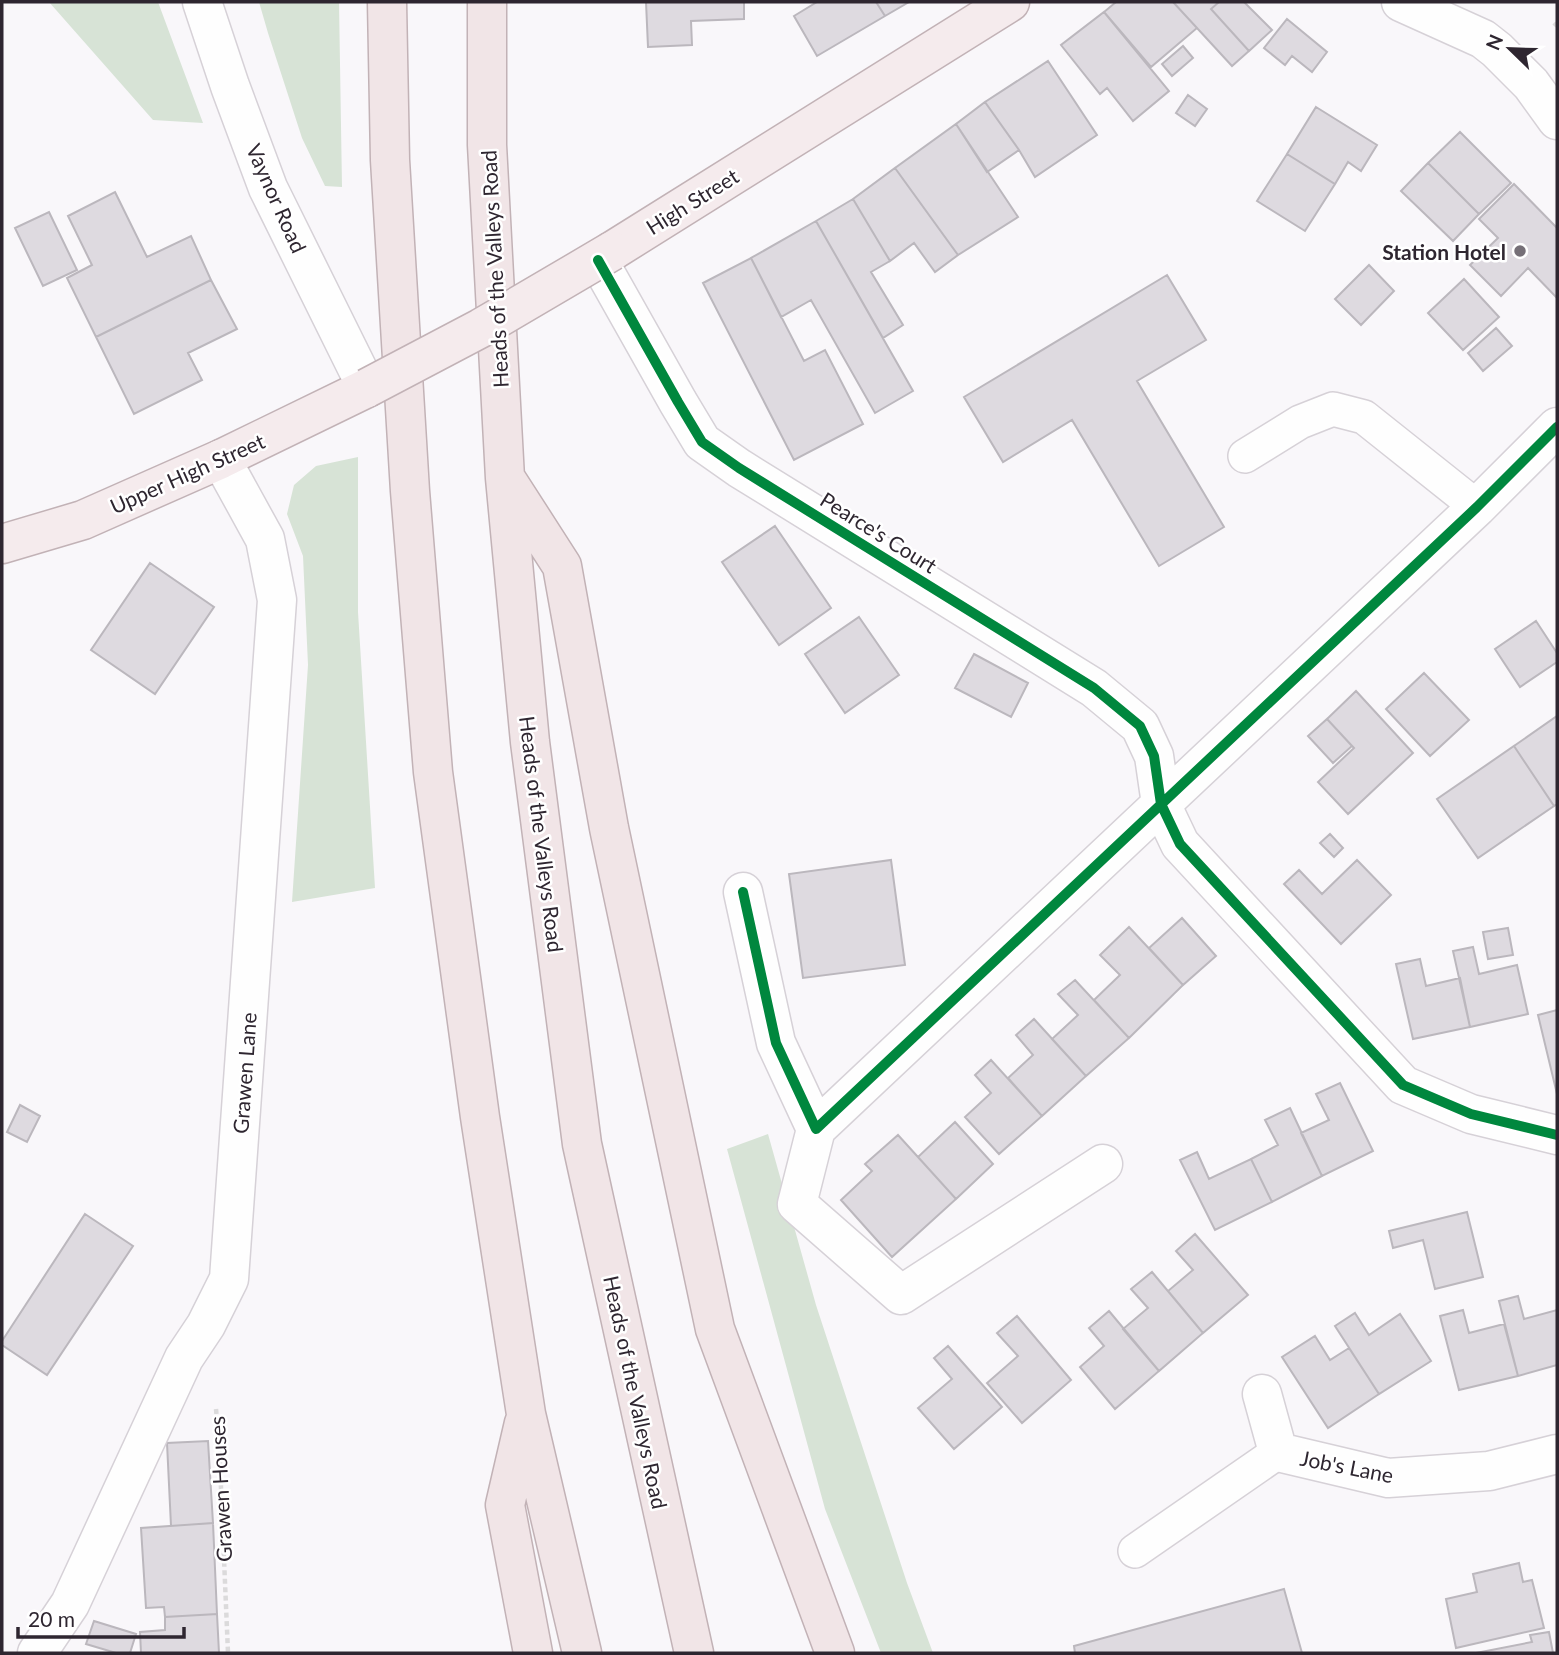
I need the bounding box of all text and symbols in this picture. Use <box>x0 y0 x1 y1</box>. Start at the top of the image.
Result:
north arrow <box>1475 14 1545 84</box>
text: N <box>1480 31 1507 53</box>
street label: Vaynor Road <box>242 140 312 256</box>
street label: Heads of the Valleys Road <box>475 150 513 388</box>
street label: High Street <box>641 163 743 239</box>
place label: Station Hotel <box>1382 239 1506 264</box>
marker: Station Hotel <box>1512 243 1528 259</box>
street label: Upper High Street <box>106 428 269 518</box>
street label: Pearce's Court <box>816 486 942 578</box>
street label: Heads of the Valleys Road <box>515 714 569 954</box>
street label: Grawen Lane <box>227 1011 261 1135</box>
street label: Heads of the Valleys Road <box>599 1273 673 1511</box>
street label: Grawen Houses <box>204 1415 236 1563</box>
street label: Job's Lane <box>1298 1445 1396 1487</box>
scale bar <box>18 1596 184 1640</box>
text: 20 m <box>28 1606 75 1631</box>

